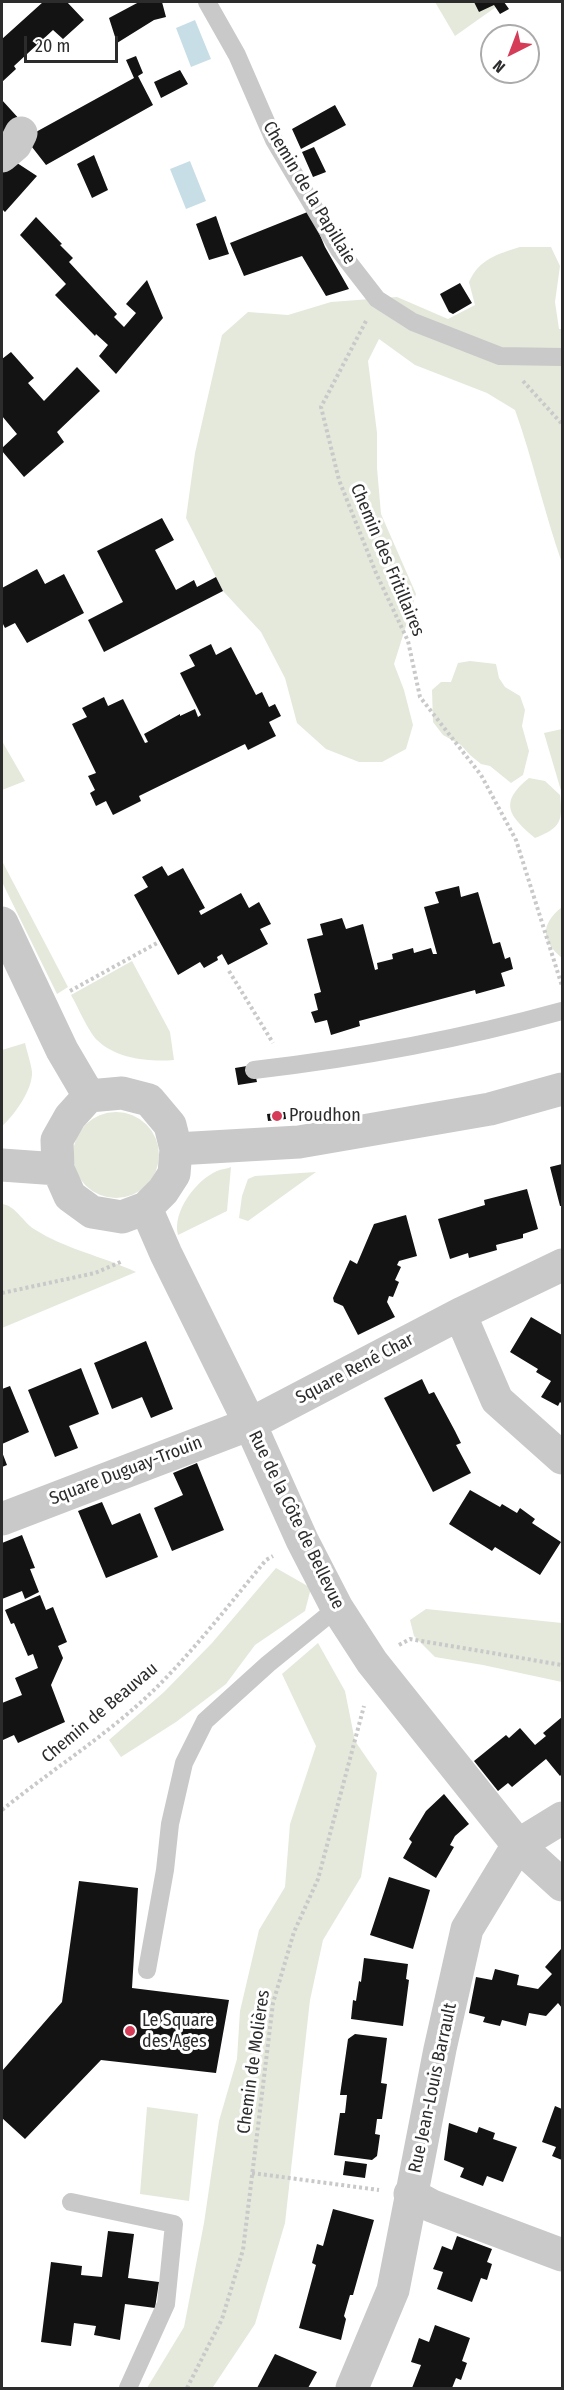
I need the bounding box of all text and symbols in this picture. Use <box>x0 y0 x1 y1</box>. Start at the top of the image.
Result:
scale bar <box>27 24 122 62</box>
north arrow <box>480 24 540 84</box>
text: 20 m <box>35 35 70 57</box>
text: N <box>489 56 509 77</box>
street label: Chemin de la Papillaie <box>258 118 360 268</box>
street label: Chemin des Fritillaires <box>345 481 429 639</box>
place label: Proudhon <box>289 1105 361 1127</box>
marker: Proudhon <box>270 1109 284 1123</box>
street label: Square René Char <box>292 1329 418 1409</box>
street label: Rue de la Côte de Bellevue <box>243 1427 349 1613</box>
street label: Square Duguay-Trouin <box>47 1432 205 1510</box>
street label: Chemin de Beauvau <box>38 1658 162 1768</box>
street label: Chemin de Molières <box>233 1989 275 2135</box>
street label: Rue Jean-Louis Barrault <box>404 2001 462 2175</box>
place label: Le Square des Ages <box>142 2010 214 2052</box>
marker: Le Square des Ages <box>123 2024 137 2038</box>

